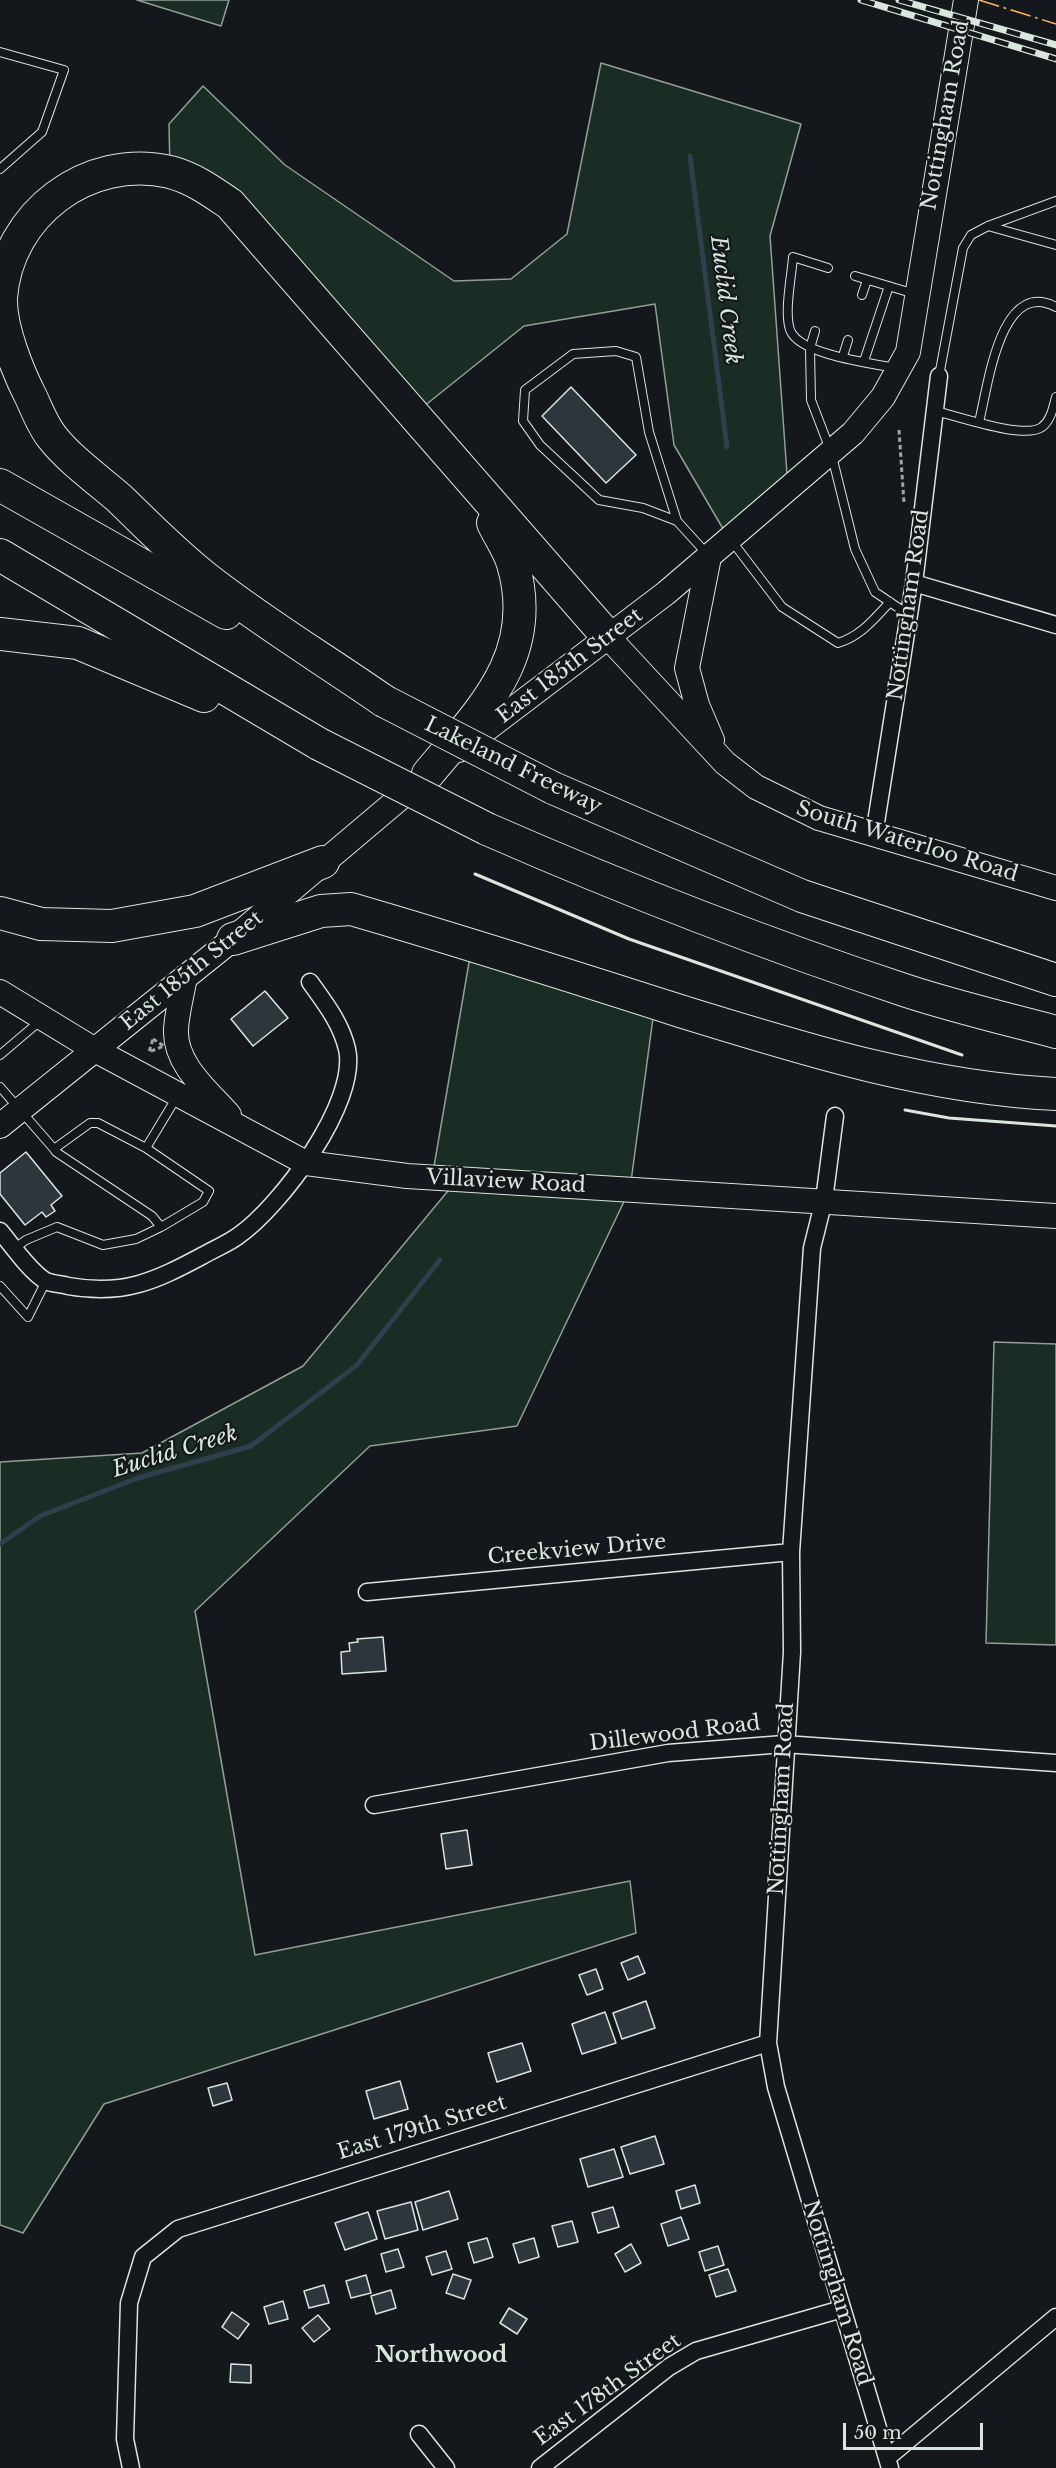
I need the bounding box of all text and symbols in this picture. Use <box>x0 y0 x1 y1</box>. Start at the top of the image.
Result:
street label: Nottingham Road <box>917 18 975 212</box>
water label: Euclid Creek <box>704 234 746 366</box>
street label: Nottingham Road <box>883 508 935 702</box>
street label: East 185th Street <box>492 603 648 729</box>
street label: Lakeland Freeway <box>420 712 606 820</box>
street label: South Waterloo Road <box>793 796 1021 888</box>
street label: East 185th Street <box>116 906 268 1036</box>
street label: Villaview Road <box>426 1165 586 1199</box>
water label: Euclid Creek <box>109 1420 241 1484</box>
street label: Creekview Drive <box>487 1530 667 1570</box>
street label: Nottingham Road <box>764 1702 800 1896</box>
street label: Dillewood Road <box>588 1711 762 1757</box>
street label: East 179th Street <box>334 2090 510 2166</box>
street label: Nottingham Road <box>797 2197 877 2389</box>
street label: East 178th Street <box>530 2328 686 2452</box>
district label: Northwood <box>375 2343 507 2369</box>
scale bar <box>846 2411 986 2449</box>
text: 50 m <box>854 2422 902 2444</box>

